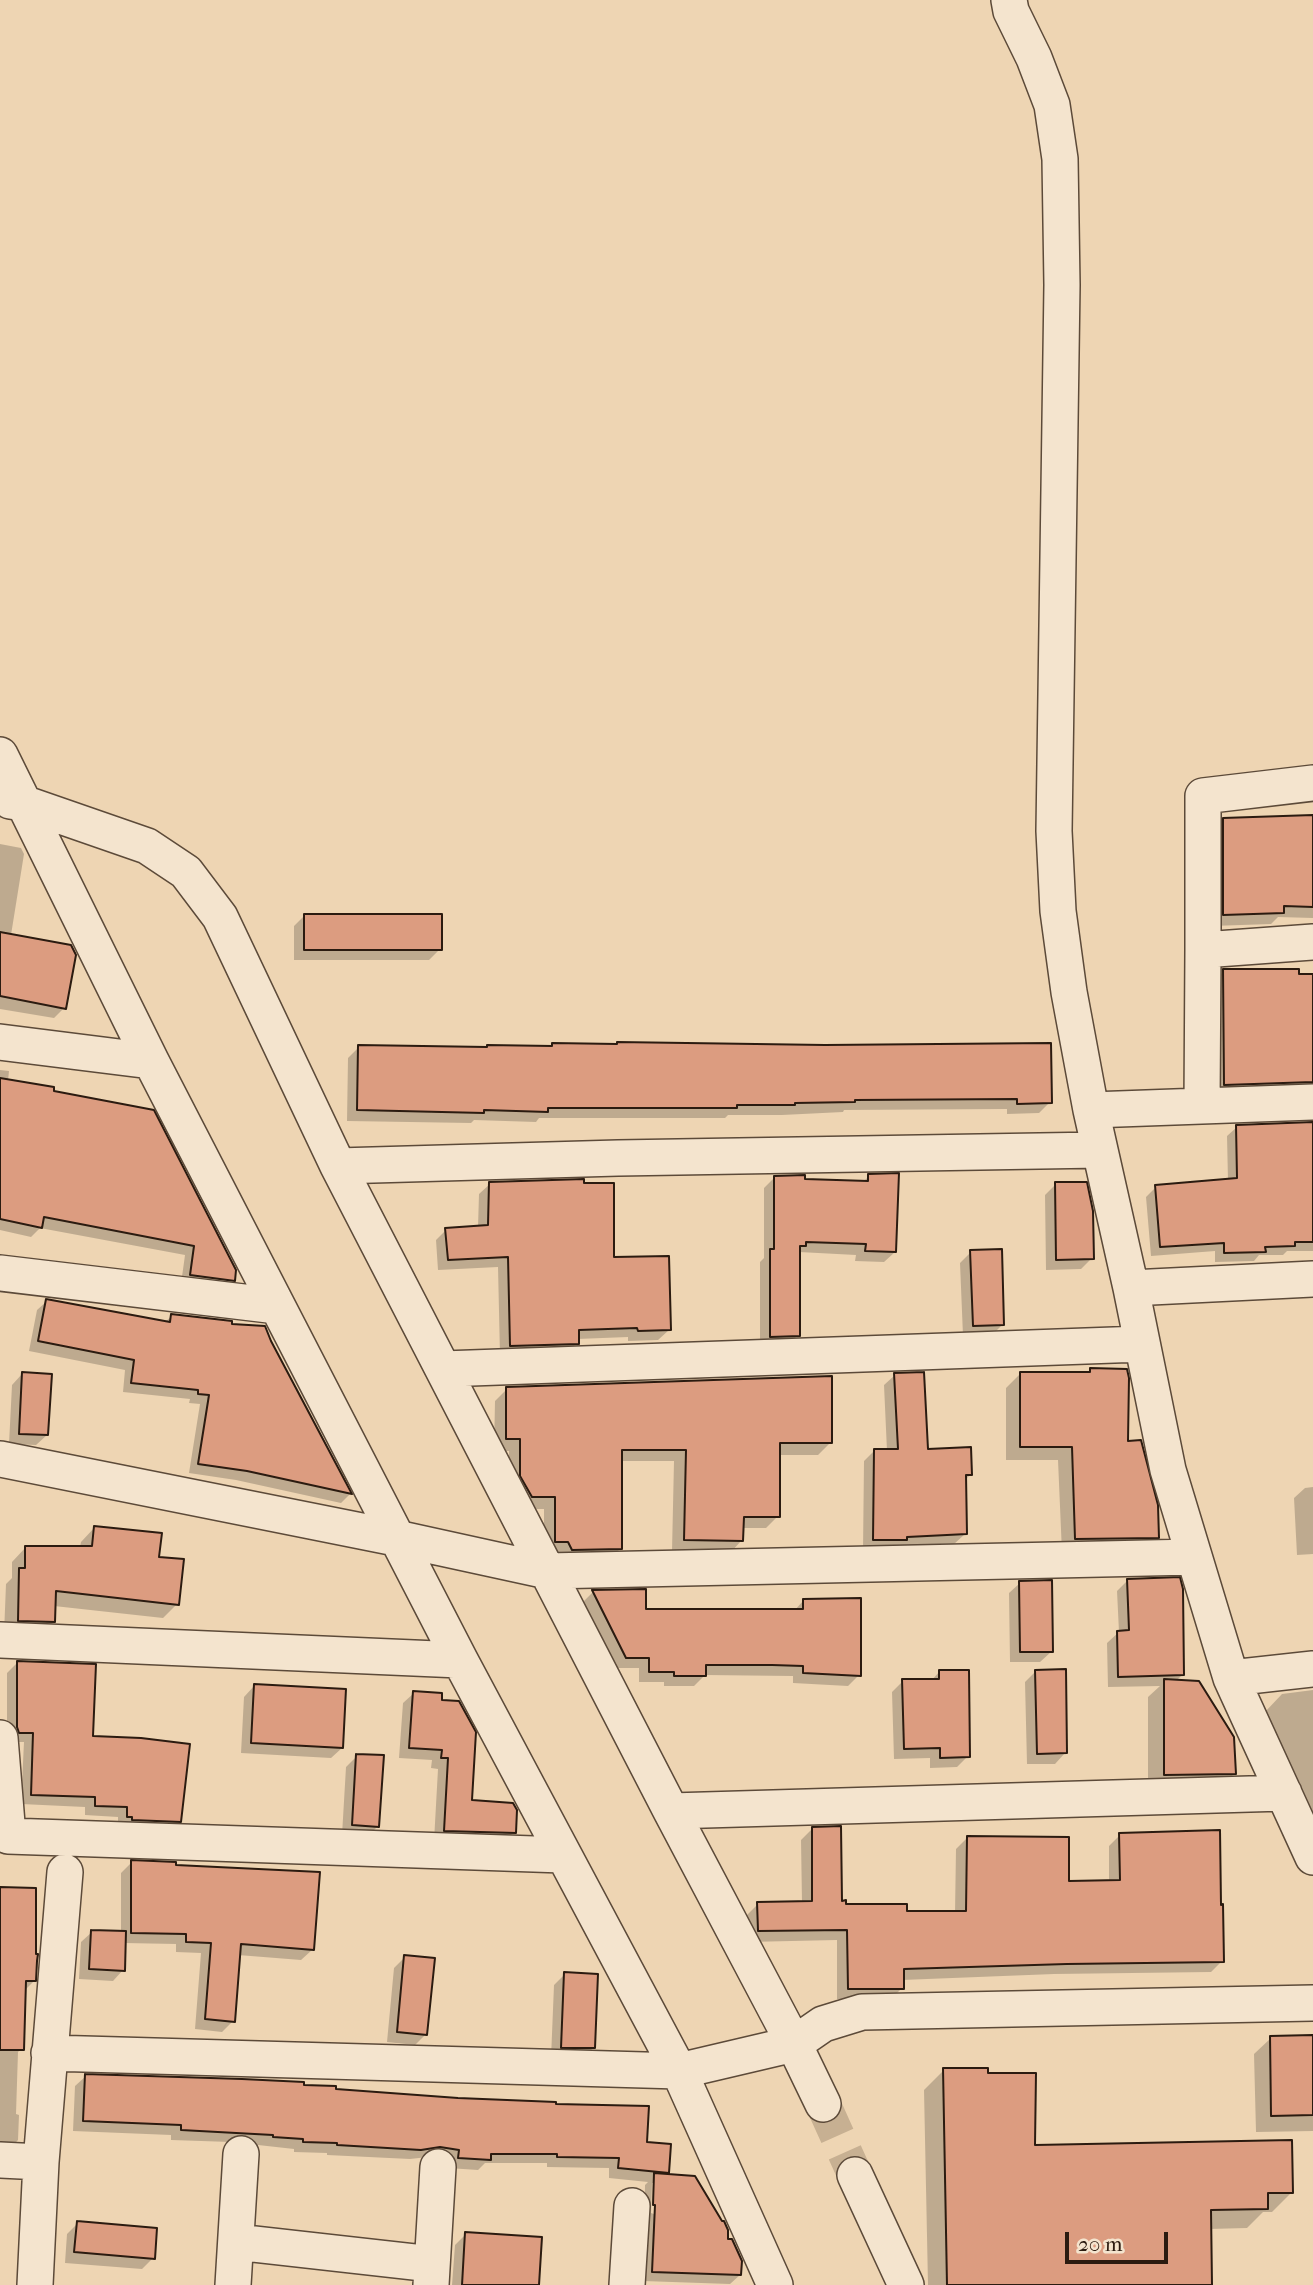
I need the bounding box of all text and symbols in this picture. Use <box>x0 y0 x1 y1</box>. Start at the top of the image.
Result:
scale bar <box>1068 2218 1171 2262</box>
text: 20 m <box>1078 2232 1122 2256</box>

